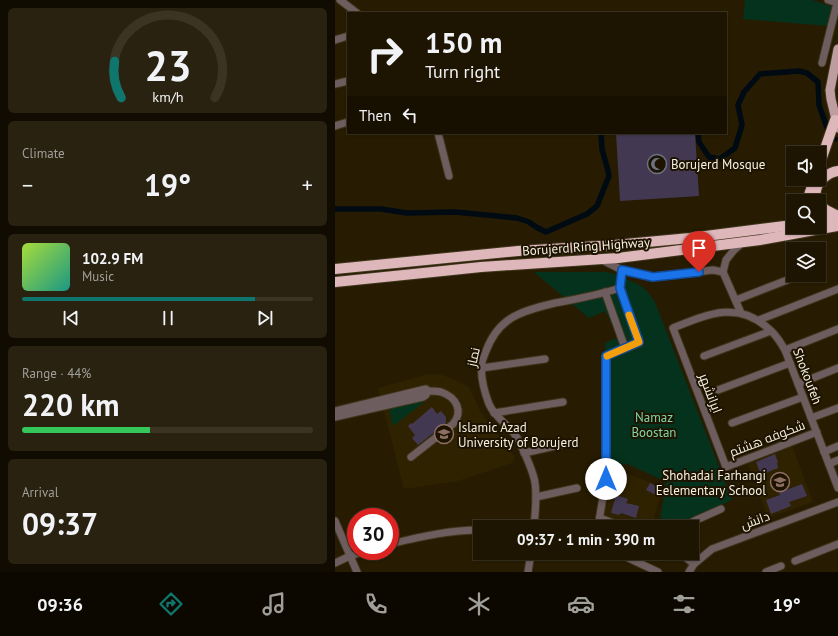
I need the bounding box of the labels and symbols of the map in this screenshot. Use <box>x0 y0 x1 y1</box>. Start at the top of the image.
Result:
mosque icon: Borujerd Mosque <box>646 153 668 175</box>
place label: Borujerd Mosque <box>671 156 765 173</box>
pin <box>682 231 716 272</box>
street label: Borujerd Ring Highway <box>522 234 651 259</box>
street label: نماز <box>463 346 484 369</box>
street label: Shokoufeh <box>789 346 826 407</box>
street label: ایرانشهر <box>695 370 726 416</box>
park label: Namaz Boostan <box>632 409 676 441</box>
street label: شکوفه هشتم <box>727 416 808 462</box>
place label: Islamic Azad University of Borujerd <box>458 419 579 451</box>
school or university icon: Islamic Azad University of Borujerd <box>433 423 455 445</box>
position arrow <box>585 458 627 500</box>
place label: Shohadai Farhangi Eelementary School <box>656 467 766 499</box>
school or university icon: Shohadai Farhangi Eelementary School <box>769 471 791 493</box>
street label: دانش <box>738 507 772 533</box>
speed limit sign: 30 <box>347 508 399 560</box>

